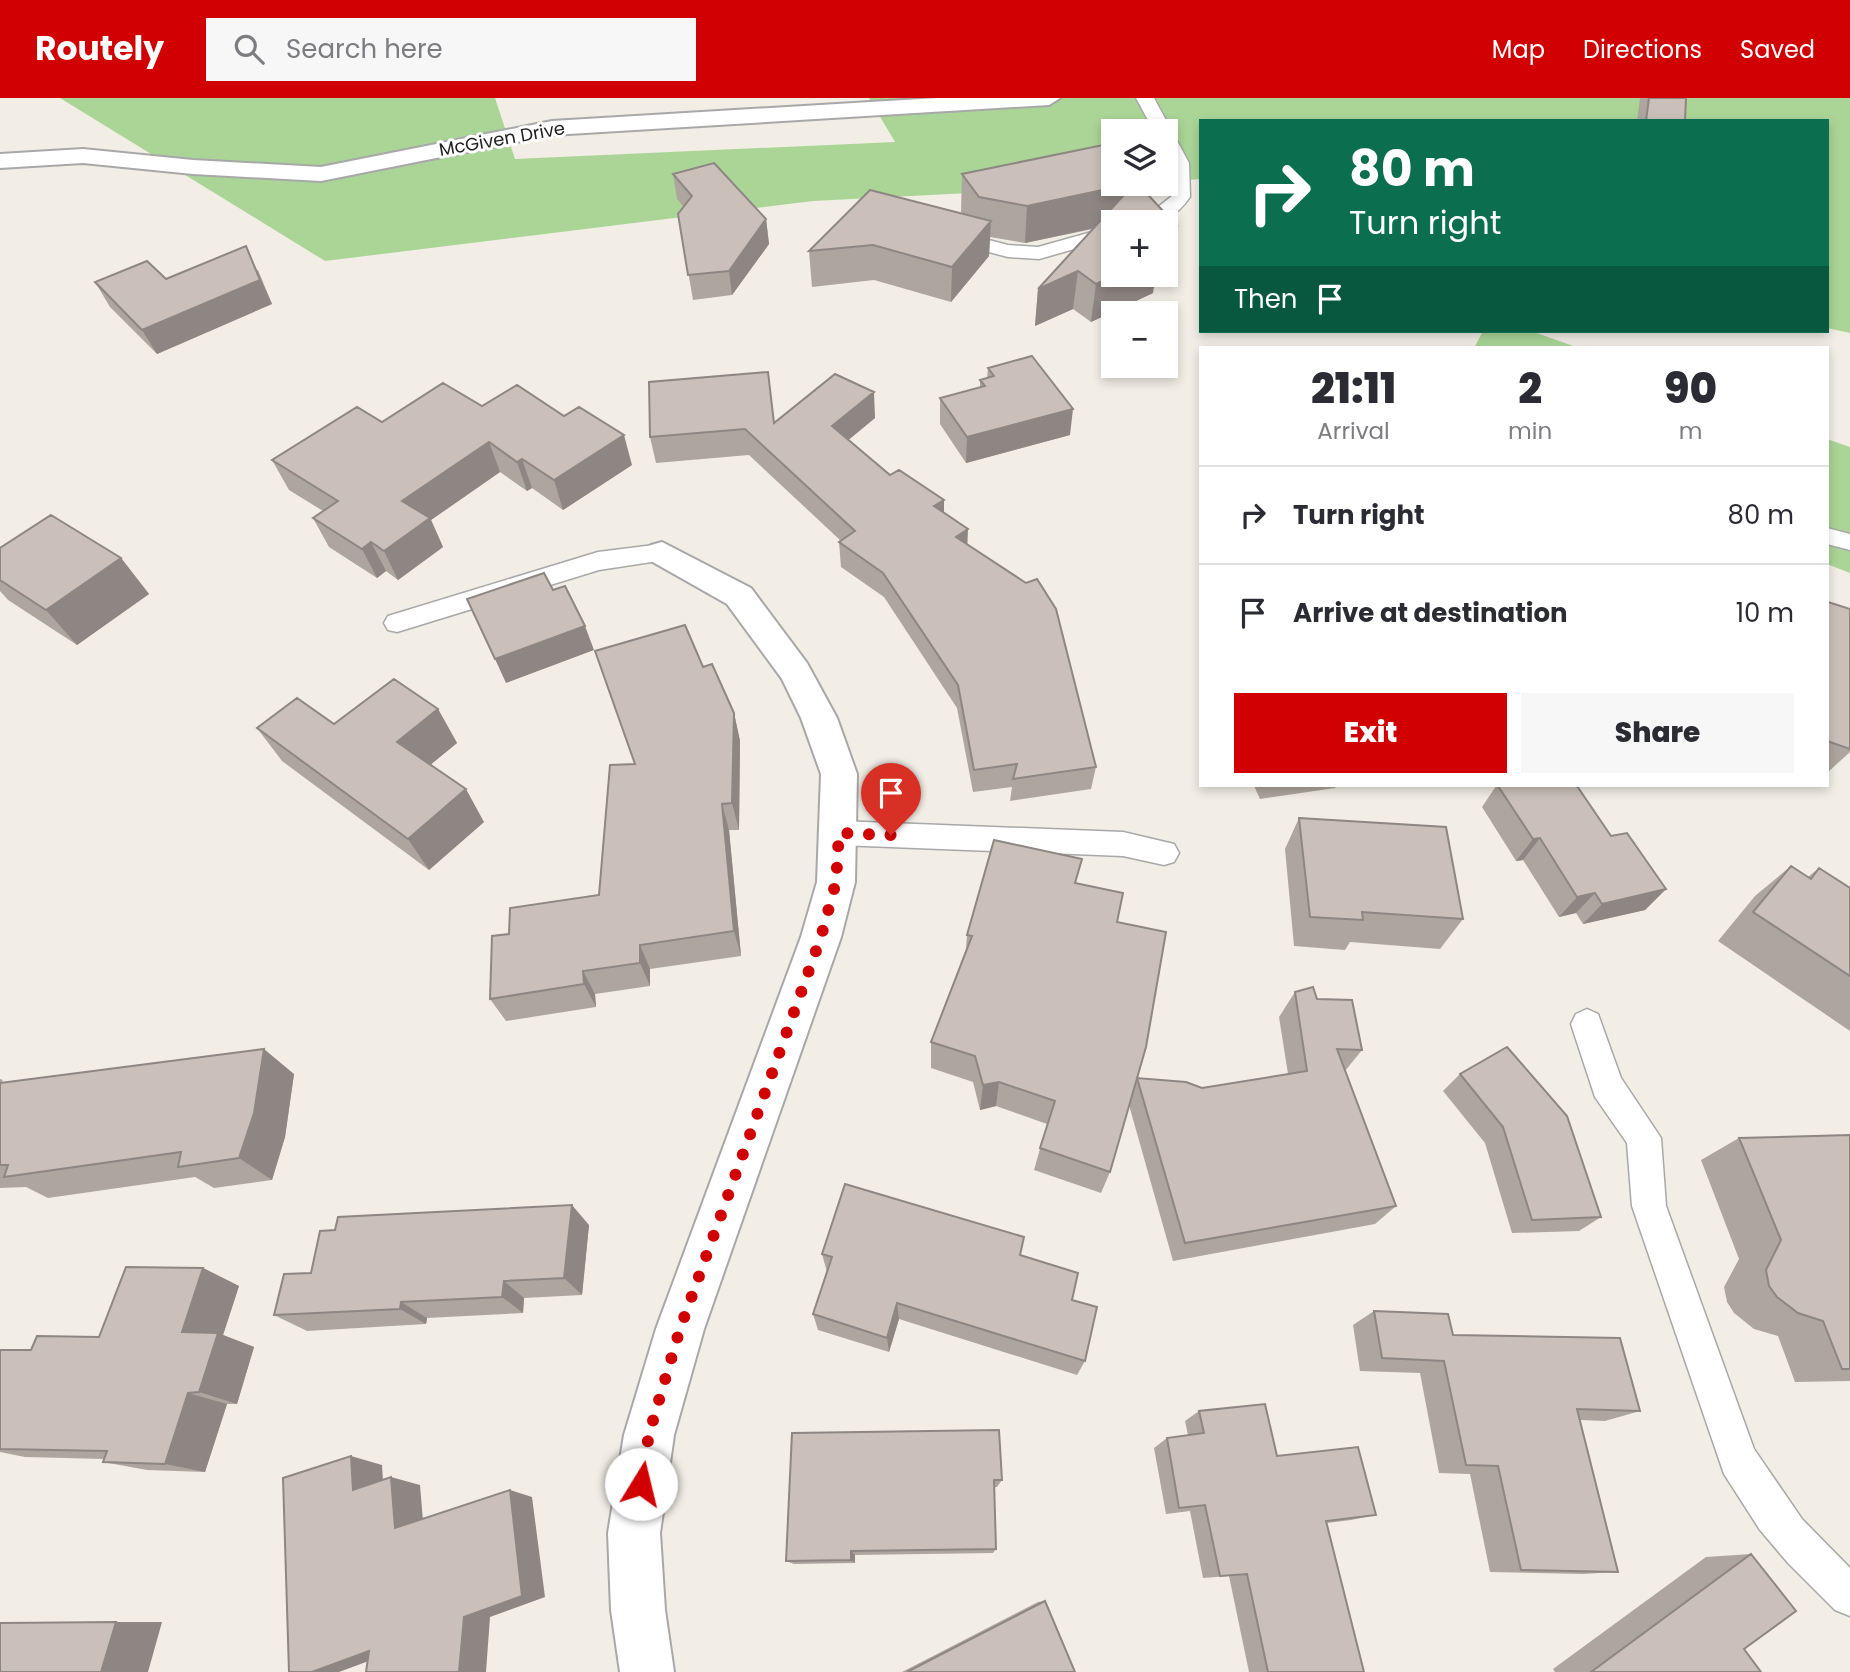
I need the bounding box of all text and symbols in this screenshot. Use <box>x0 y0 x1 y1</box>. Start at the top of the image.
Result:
search box <box>206 18 696 81</box>
text: Routely <box>35 25 164 72</box>
icon: search <box>230 30 268 68</box>
text: Search here <box>286 31 443 67</box>
text: Map <box>1492 33 1545 66</box>
text: Directions <box>1583 33 1702 66</box>
text: Saved <box>1740 33 1815 66</box>
street label: McGiven Drive <box>437 115 567 162</box>
map controls <box>1101 119 1178 378</box>
button: layers <box>1101 119 1178 196</box>
text: 80 m <box>1349 135 1475 203</box>
icon: right <box>1234 147 1325 238</box>
text: Turn right <box>1349 200 1501 245</box>
button: + <box>1101 210 1178 287</box>
icon: arrive <box>1311 280 1349 318</box>
text: Then <box>1234 281 1297 317</box>
button: − <box>1101 301 1178 378</box>
text: 21:11 <box>1311 359 1396 418</box>
text: 2 <box>1518 359 1542 418</box>
text: 90 <box>1664 359 1717 418</box>
text: Arrival <box>1317 415 1390 447</box>
text: min <box>1508 415 1552 447</box>
text: m <box>1679 415 1702 447</box>
icon: right <box>1234 496 1272 534</box>
text: Turn right <box>1293 497 1425 533</box>
text: 80 m <box>1728 497 1794 533</box>
icon: arrive <box>1234 594 1272 632</box>
text: Arrive at destination <box>1293 595 1568 631</box>
text: 10 m <box>1736 595 1794 631</box>
button: Exit <box>1234 693 1507 773</box>
button: Share <box>1521 693 1794 773</box>
pin <box>861 763 921 835</box>
icon: arrive <box>872 774 910 812</box>
position arrow <box>604 1447 678 1521</box>

